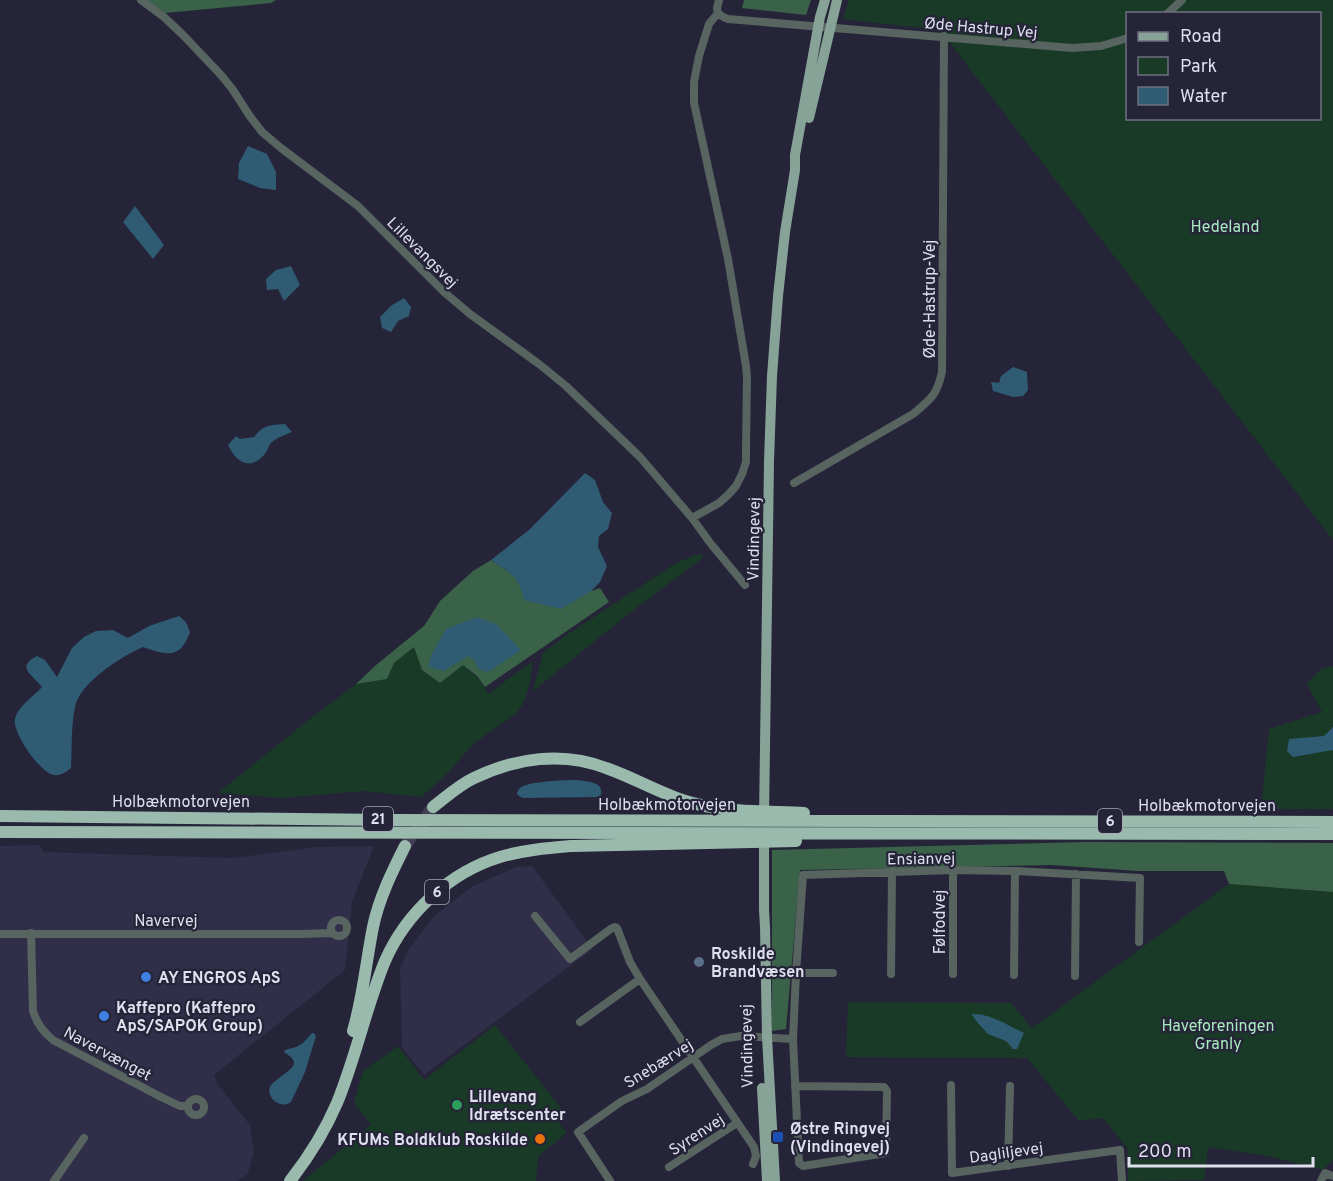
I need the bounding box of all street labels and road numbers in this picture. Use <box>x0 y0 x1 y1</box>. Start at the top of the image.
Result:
street label: Øde Hastrup Vej <box>923 14 1038 44</box>
street label: Lillevangsvej <box>382 214 461 293</box>
street label: Øde-Hastrup-Vej <box>921 240 941 358</box>
street label: Vindingevej <box>744 497 766 581</box>
street label: Holbækmotorvejen <box>112 793 250 813</box>
street label: Holbækmotorvejen <box>598 796 736 816</box>
street label: Holbækmotorvejen <box>1138 797 1276 817</box>
road number: 21 <box>363 807 393 831</box>
road number: 6 <box>1098 809 1122 833</box>
street label: Ensianvej <box>887 849 955 871</box>
road number: 6 <box>425 880 449 904</box>
street label: Følfodvej <box>931 890 951 954</box>
street label: Navervej <box>134 912 198 932</box>
street label: Vindingevej <box>737 1004 759 1088</box>
street label: Navervænget <box>60 1023 155 1086</box>
street label: Snebærvej <box>621 1036 697 1094</box>
street label: Syrenvej <box>666 1110 729 1161</box>
street label: Dagliljevej <box>968 1139 1044 1169</box>

